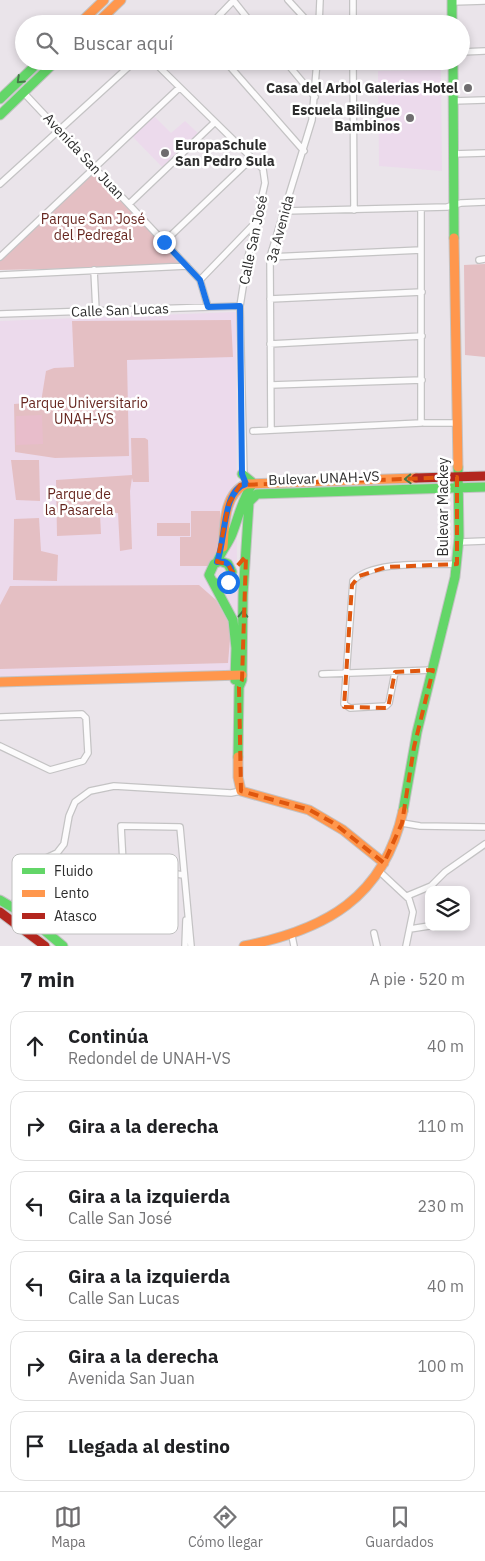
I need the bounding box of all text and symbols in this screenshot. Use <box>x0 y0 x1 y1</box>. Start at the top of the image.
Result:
search box <box>15 15 470 70</box>
icon: search <box>33 29 61 57</box>
text: Buscar aquí <box>73 31 173 55</box>
one-way arrow <box>17 74 26 83</box>
place label: Casa del Arbol Galerias Hotel <box>266 79 458 97</box>
marker: Casa del Arbol Galerias Hotel <box>462 82 474 94</box>
place label: Escuela Bilingue Bambinos <box>292 101 400 135</box>
street label: Avenida San Juan <box>40 109 128 203</box>
marker: Escuela Bilingue Bambinos <box>404 112 416 124</box>
place label: EuropaSchule San Pedro Sula <box>175 136 275 170</box>
marker: EuropaSchule San Pedro Sula <box>159 147 171 159</box>
street label: Calle San José <box>235 193 271 286</box>
street label: 3a Avenida <box>262 193 298 265</box>
park label: Parque San José del Pedregal <box>41 210 145 244</box>
route end <box>153 231 176 254</box>
street label: Calle San Lucas <box>71 299 169 321</box>
park label: Parque Universitario UNAH-VS <box>20 394 148 428</box>
street label: Bulevar Mackey <box>434 458 452 556</box>
street label: Bulevar UNAH-VS <box>268 467 380 489</box>
one-way arrow <box>404 474 412 484</box>
park label: Parque de la Pasarela <box>45 485 114 519</box>
route start <box>217 571 240 594</box>
one-way arrow <box>238 609 248 617</box>
legend <box>12 854 178 934</box>
text: Fluido <box>54 862 93 880</box>
text: Lento <box>54 884 89 902</box>
map controls <box>425 886 470 931</box>
button: layers <box>425 886 470 931</box>
text: Atasco <box>54 907 97 925</box>
text: 7 min <box>20 965 75 993</box>
text: A pie · 520 m <box>370 969 465 989</box>
text: Continúa <box>68 1024 149 1048</box>
icon: ahead <box>21 1032 49 1060</box>
text: 40 m <box>427 1036 464 1056</box>
text: Redondel de UNAH-VS <box>68 1048 231 1068</box>
icon: right <box>21 1112 49 1140</box>
text: Gira a la derecha <box>68 1114 219 1138</box>
text: 110 m <box>417 1116 464 1136</box>
text: Gira a la izquierda <box>68 1184 230 1208</box>
icon: left <box>21 1192 49 1220</box>
text: 230 m <box>417 1196 464 1216</box>
text: Calle San José <box>68 1208 172 1228</box>
text: Gira a la izquierda <box>68 1264 230 1288</box>
icon: left <box>21 1272 49 1300</box>
text: 40 m <box>427 1276 464 1296</box>
text: Calle San Lucas <box>68 1288 180 1308</box>
text: Gira a la derecha <box>68 1344 219 1368</box>
icon: right <box>21 1352 49 1380</box>
text: 100 m <box>417 1356 464 1376</box>
text: Avenida San Juan <box>68 1368 195 1388</box>
icon: arrive <box>21 1432 49 1460</box>
text: Llegada al destino <box>68 1434 230 1458</box>
tab: Mapa <box>51 1503 86 1551</box>
tab: Cómo llegar <box>188 1503 263 1551</box>
tab: Guardados <box>365 1503 434 1551</box>

